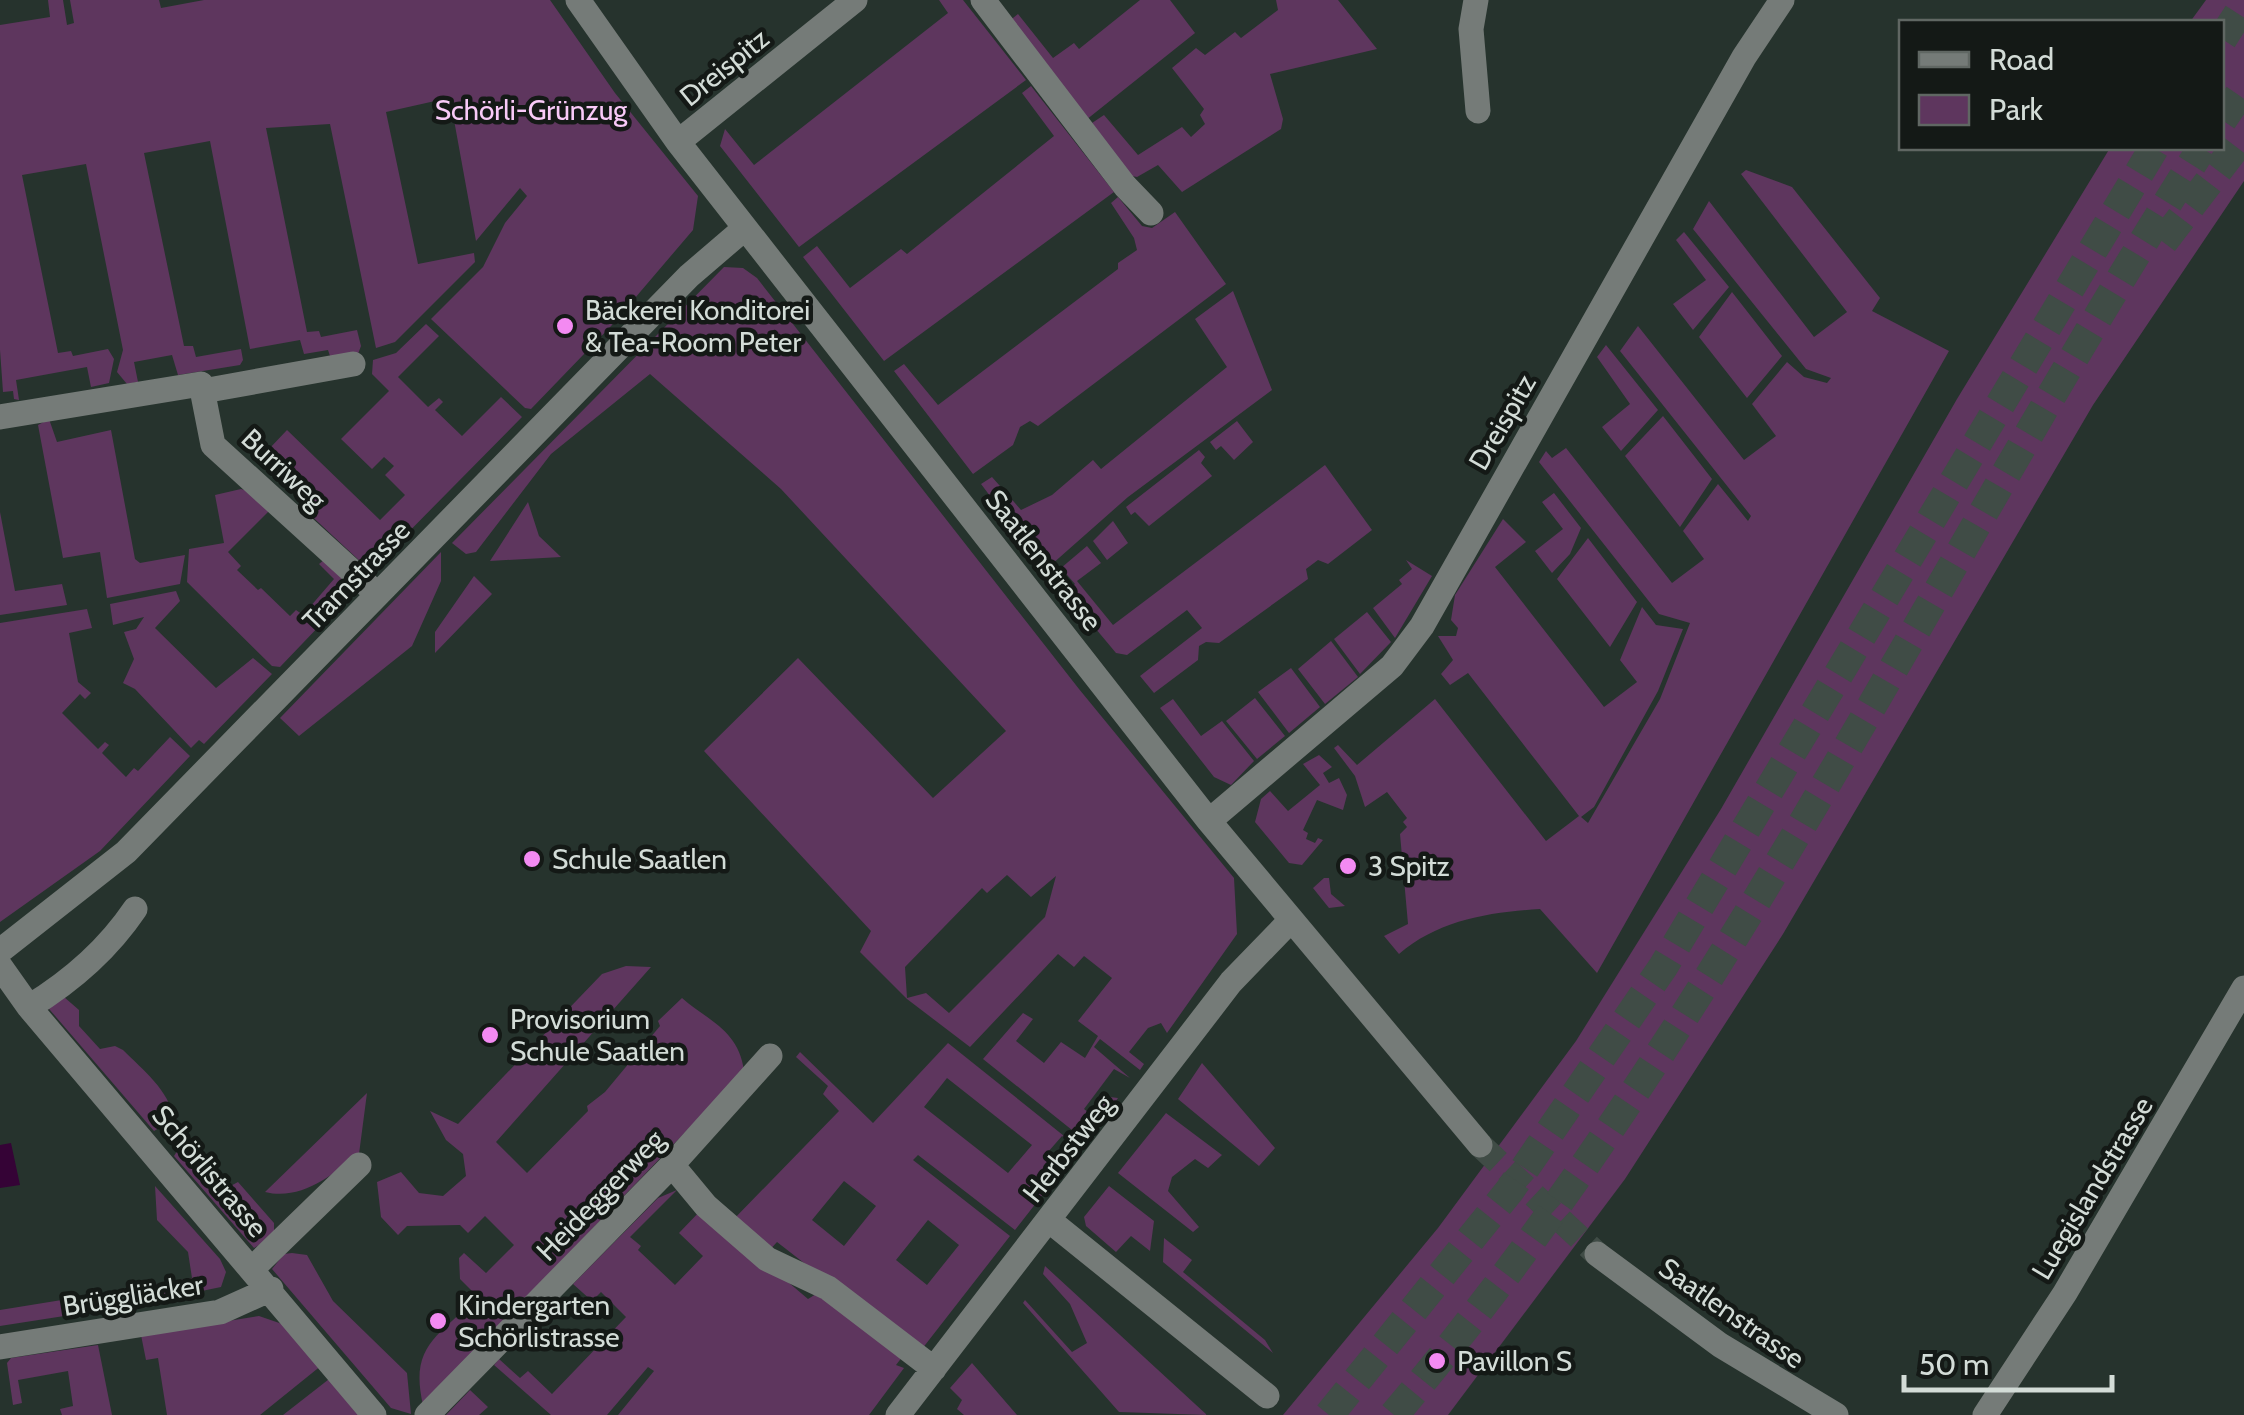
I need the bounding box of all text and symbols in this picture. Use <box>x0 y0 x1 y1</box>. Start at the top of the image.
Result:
legend <box>1899 20 2224 150</box>
street label: Dreispitz <box>673 21 775 113</box>
text: Road <box>1989 41 2054 78</box>
text: Park <box>1989 91 2044 128</box>
park label: Schörli-Grünzug <box>435 93 628 127</box>
place label: Bäckerei Konditorei & Tea-Room Peter <box>585 293 810 359</box>
marker: Bäckerei Konditorei & Tea-Room Peter <box>554 315 576 337</box>
street label: Dreispitz <box>1461 368 1543 476</box>
street label: Burriweg <box>235 421 334 517</box>
street label: Saatlenstrasse <box>978 483 1110 637</box>
street label: Tramstrasse <box>295 513 417 637</box>
place label: Schule Saatlen <box>552 842 727 876</box>
marker: Schule Saatlen <box>521 848 543 870</box>
place label: 3 Spitz <box>1368 849 1450 883</box>
marker: 3 Spitz <box>1337 855 1359 877</box>
place label: Provisorium Schule Saatlen <box>510 1002 685 1068</box>
marker: Provisorium Schule Saatlen <box>479 1024 501 1046</box>
street label: Herbstweg <box>1015 1086 1121 1209</box>
street label: Luegislandstrasse <box>2024 1091 2160 1285</box>
street label: Schörlistrasse <box>145 1098 275 1244</box>
street label: Heideggerweg <box>529 1122 672 1268</box>
street label: Saatlenstrasse <box>1653 1250 1811 1376</box>
street label: Brüggliäcker <box>60 1267 206 1323</box>
place label: Kindergarten Schörlistrasse <box>458 1288 620 1354</box>
marker: Kindergarten Schörlistrasse <box>427 1310 449 1332</box>
scale bar <box>1904 1330 2112 1392</box>
place label: Pavillon S <box>1457 1344 1572 1378</box>
text: 50 m <box>1919 1346 1989 1383</box>
marker: Pavillon S <box>1426 1350 1448 1372</box>

